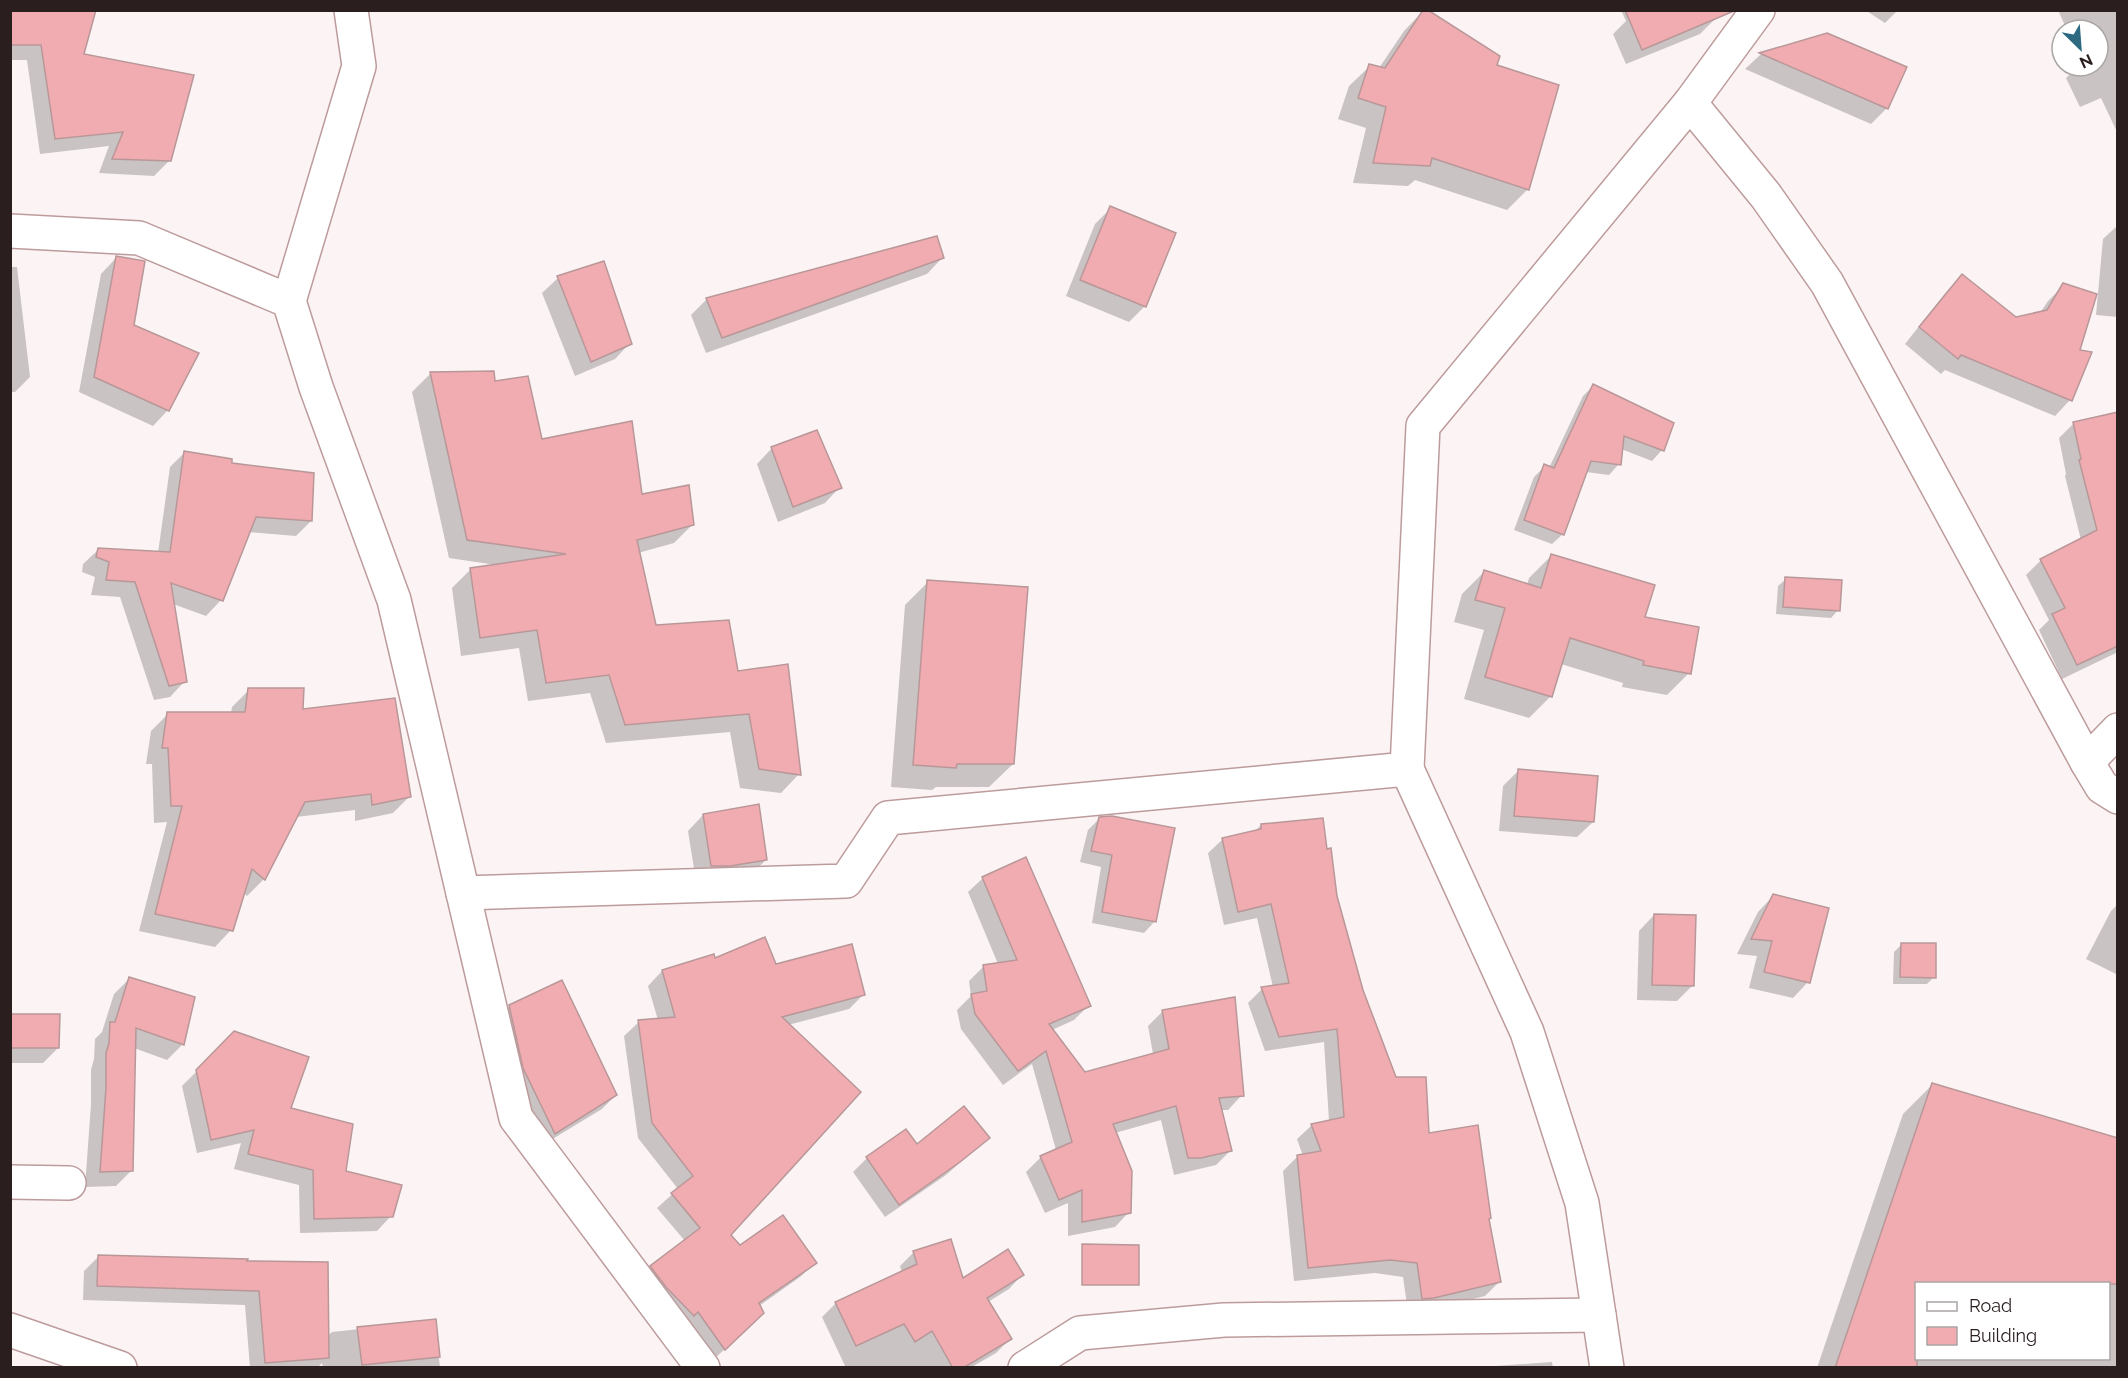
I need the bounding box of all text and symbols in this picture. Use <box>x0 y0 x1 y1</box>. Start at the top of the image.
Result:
north arrow <box>2050 18 2110 78</box>
text: N <box>2077 50 2096 72</box>
legend <box>1915 1282 2110 1360</box>
text: Road <box>1969 1295 2012 1316</box>
text: Building <box>1969 1325 2037 1346</box>

